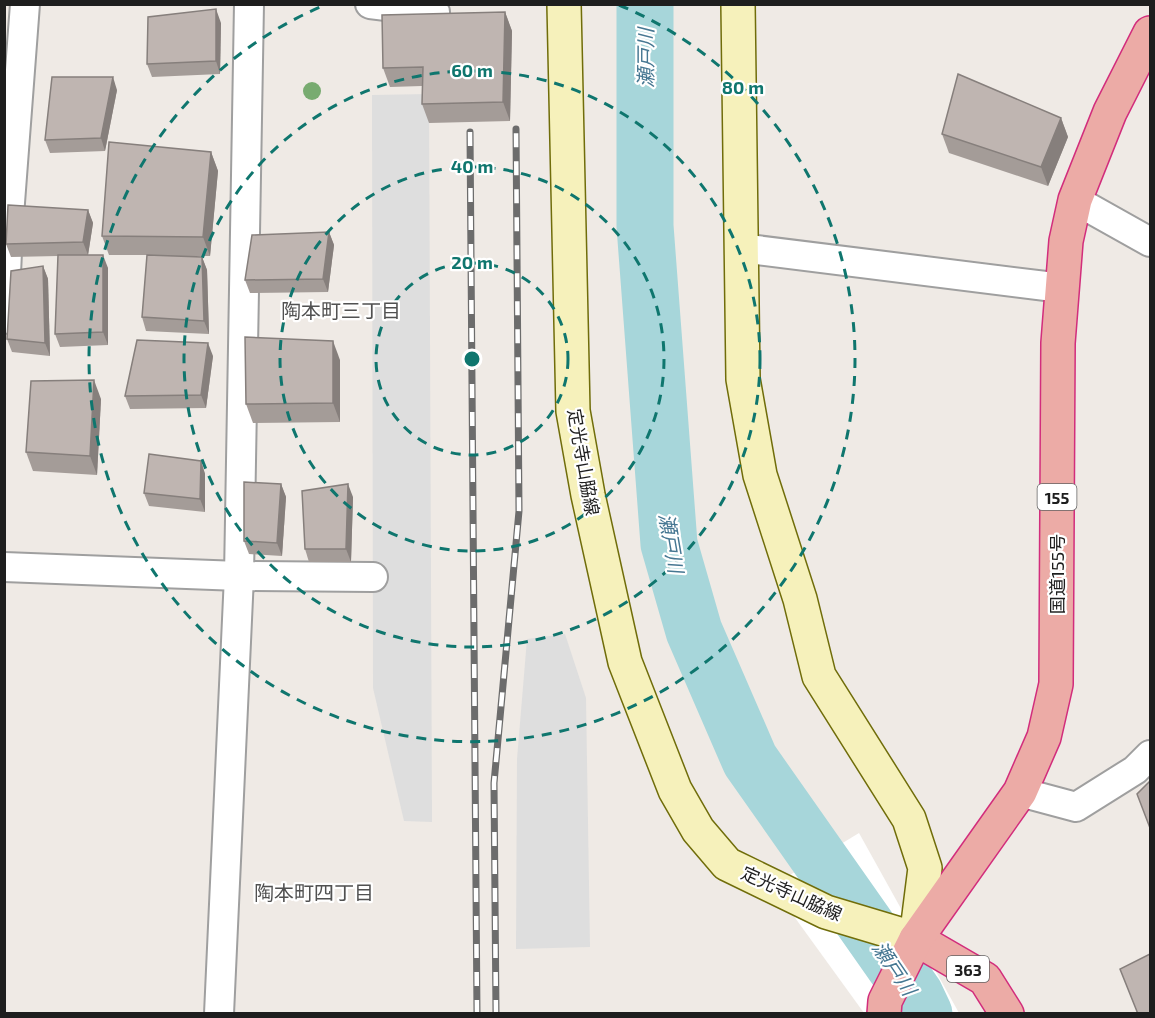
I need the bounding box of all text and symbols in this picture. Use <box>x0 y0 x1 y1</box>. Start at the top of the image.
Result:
water label: 瀬戸川 <box>633 26 657 88</box>
text: 60 m <box>451 59 493 81</box>
text: 80 m <box>722 76 764 98</box>
text: 40 m <box>451 155 493 177</box>
text: 20 m <box>451 251 493 273</box>
district label: 陶本町三丁目 <box>281 298 401 322</box>
centre of rings <box>462 349 482 369</box>
street label: 定光寺山脇線 <box>564 407 604 517</box>
road number: 155 <box>1038 484 1076 510</box>
water label: 瀬戸川 <box>655 511 689 577</box>
street label: 国道155号 <box>1046 534 1068 614</box>
street label: 定光寺山脇線 <box>738 861 846 925</box>
district label: 陶本町四丁目 <box>254 880 374 904</box>
water label: 瀬戸川 <box>868 936 923 1001</box>
road number: 363 <box>947 956 989 982</box>

